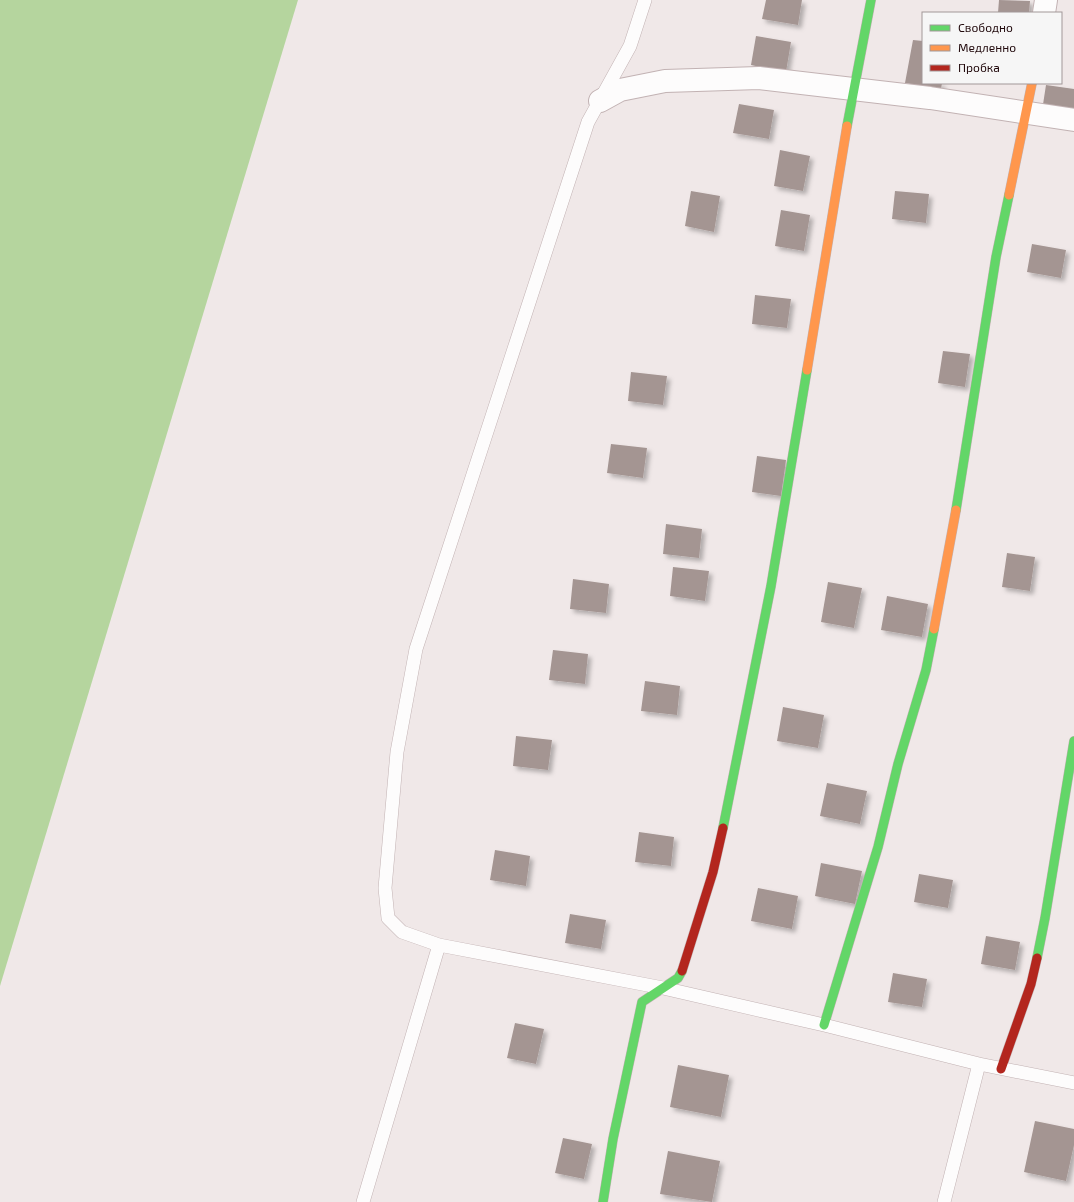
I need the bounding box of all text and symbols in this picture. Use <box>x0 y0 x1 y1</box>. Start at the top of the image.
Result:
legend <box>922 12 1062 84</box>
text: Свободно <box>958 20 1013 34</box>
text: Медленно <box>958 40 1016 54</box>
text: Пробка <box>958 60 1000 74</box>

